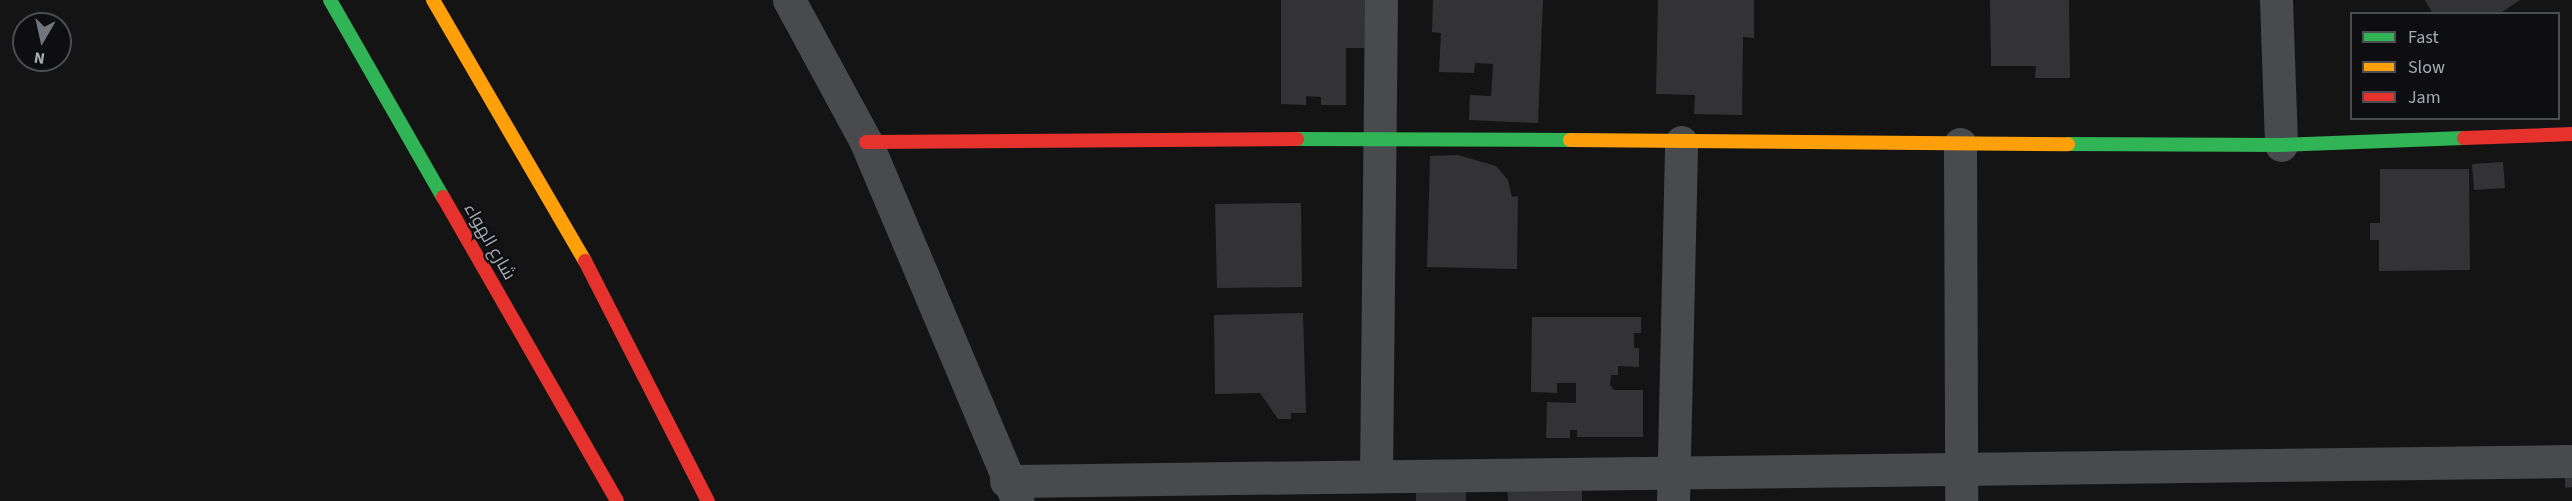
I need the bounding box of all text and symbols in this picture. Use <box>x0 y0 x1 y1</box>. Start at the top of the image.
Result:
north arrow <box>12 12 72 72</box>
legend <box>2350 12 2560 120</box>
text: Fast <box>2408 25 2439 50</box>
text: N <box>33 46 46 70</box>
text: Slow <box>2408 55 2445 80</box>
text: Jam <box>2408 85 2441 110</box>
street label: شارع الهواء <box>458 200 520 284</box>

